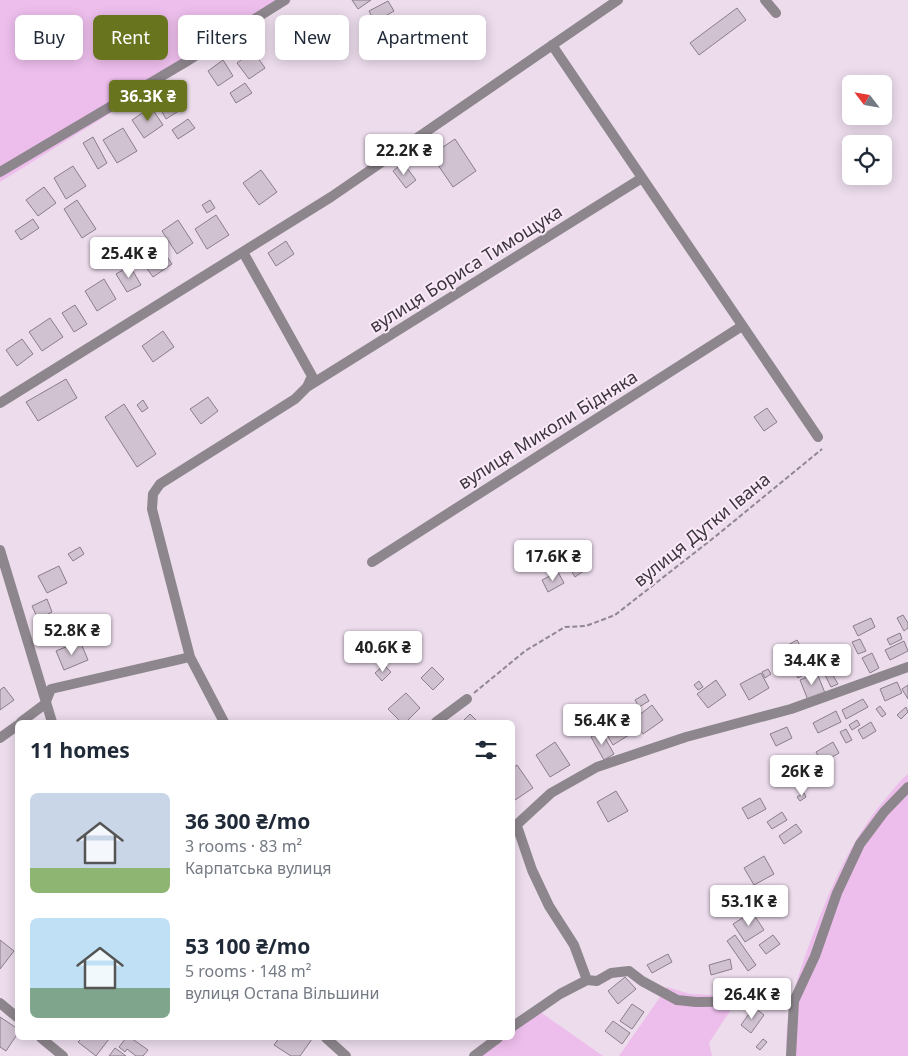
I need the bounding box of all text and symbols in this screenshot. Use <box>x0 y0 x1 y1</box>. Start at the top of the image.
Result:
chip: Buy <box>15 15 83 60</box>
chip: Rent <box>93 15 168 60</box>
chip: Filters <box>178 15 265 60</box>
chip: New <box>275 15 349 60</box>
chip: Apartment <box>359 15 486 60</box>
north arrow <box>842 75 892 125</box>
map controls <box>842 75 892 185</box>
pin: 36.3K ₴ <box>102 80 194 122</box>
text: 36.3K ₴ <box>120 85 176 107</box>
pin: 22.2K ₴ <box>358 134 450 176</box>
button: locate <box>842 135 892 185</box>
text: 22.2K ₴ <box>376 139 432 161</box>
street label: вулиця Бориса Тимощука <box>364 199 566 337</box>
pin: 25.4K ₴ <box>83 236 175 279</box>
text: 25.4K ₴ <box>101 242 157 264</box>
street label: вулиця Миколи Бідняка <box>453 364 642 494</box>
street label: вулиця Дутки Івана <box>628 467 775 592</box>
pin: 17.6K ₴ <box>507 540 599 582</box>
text: 17.6K ₴ <box>525 545 581 567</box>
pin: 52.8K ₴ <box>26 614 118 656</box>
text: 52.8K ₴ <box>44 619 100 641</box>
pin: 40.6K ₴ <box>337 630 429 673</box>
text: 40.6K ₴ <box>355 636 411 658</box>
pin: 34.4K ₴ <box>766 644 858 686</box>
text: 34.4K ₴ <box>784 649 840 671</box>
pin: 56.4K ₴ <box>556 704 648 746</box>
text: 56.4K ₴ <box>574 709 630 731</box>
text: 11 homes <box>30 736 130 764</box>
icon: filters <box>472 736 500 764</box>
pin: 26K ₴ <box>767 754 837 797</box>
text: 26K ₴ <box>781 760 823 782</box>
text: 36 300 ₴/mo <box>185 807 310 835</box>
icon: home <box>70 813 130 873</box>
text: 3 rooms · 83 m² <box>185 835 302 857</box>
text: Карпатська вулиця <box>185 857 332 879</box>
pin: 53.1K ₴ <box>703 884 795 927</box>
text: 53.1K ₴ <box>721 890 777 912</box>
text: 53 100 ₴/mo <box>185 932 310 960</box>
icon: home <box>70 938 130 998</box>
text: 5 rooms · 148 m² <box>185 960 311 982</box>
pin: 26.4K ₴ <box>706 978 798 1020</box>
text: вулиця Остапа Вільшини <box>185 982 380 1004</box>
text: 26.4K ₴ <box>724 983 780 1005</box>

